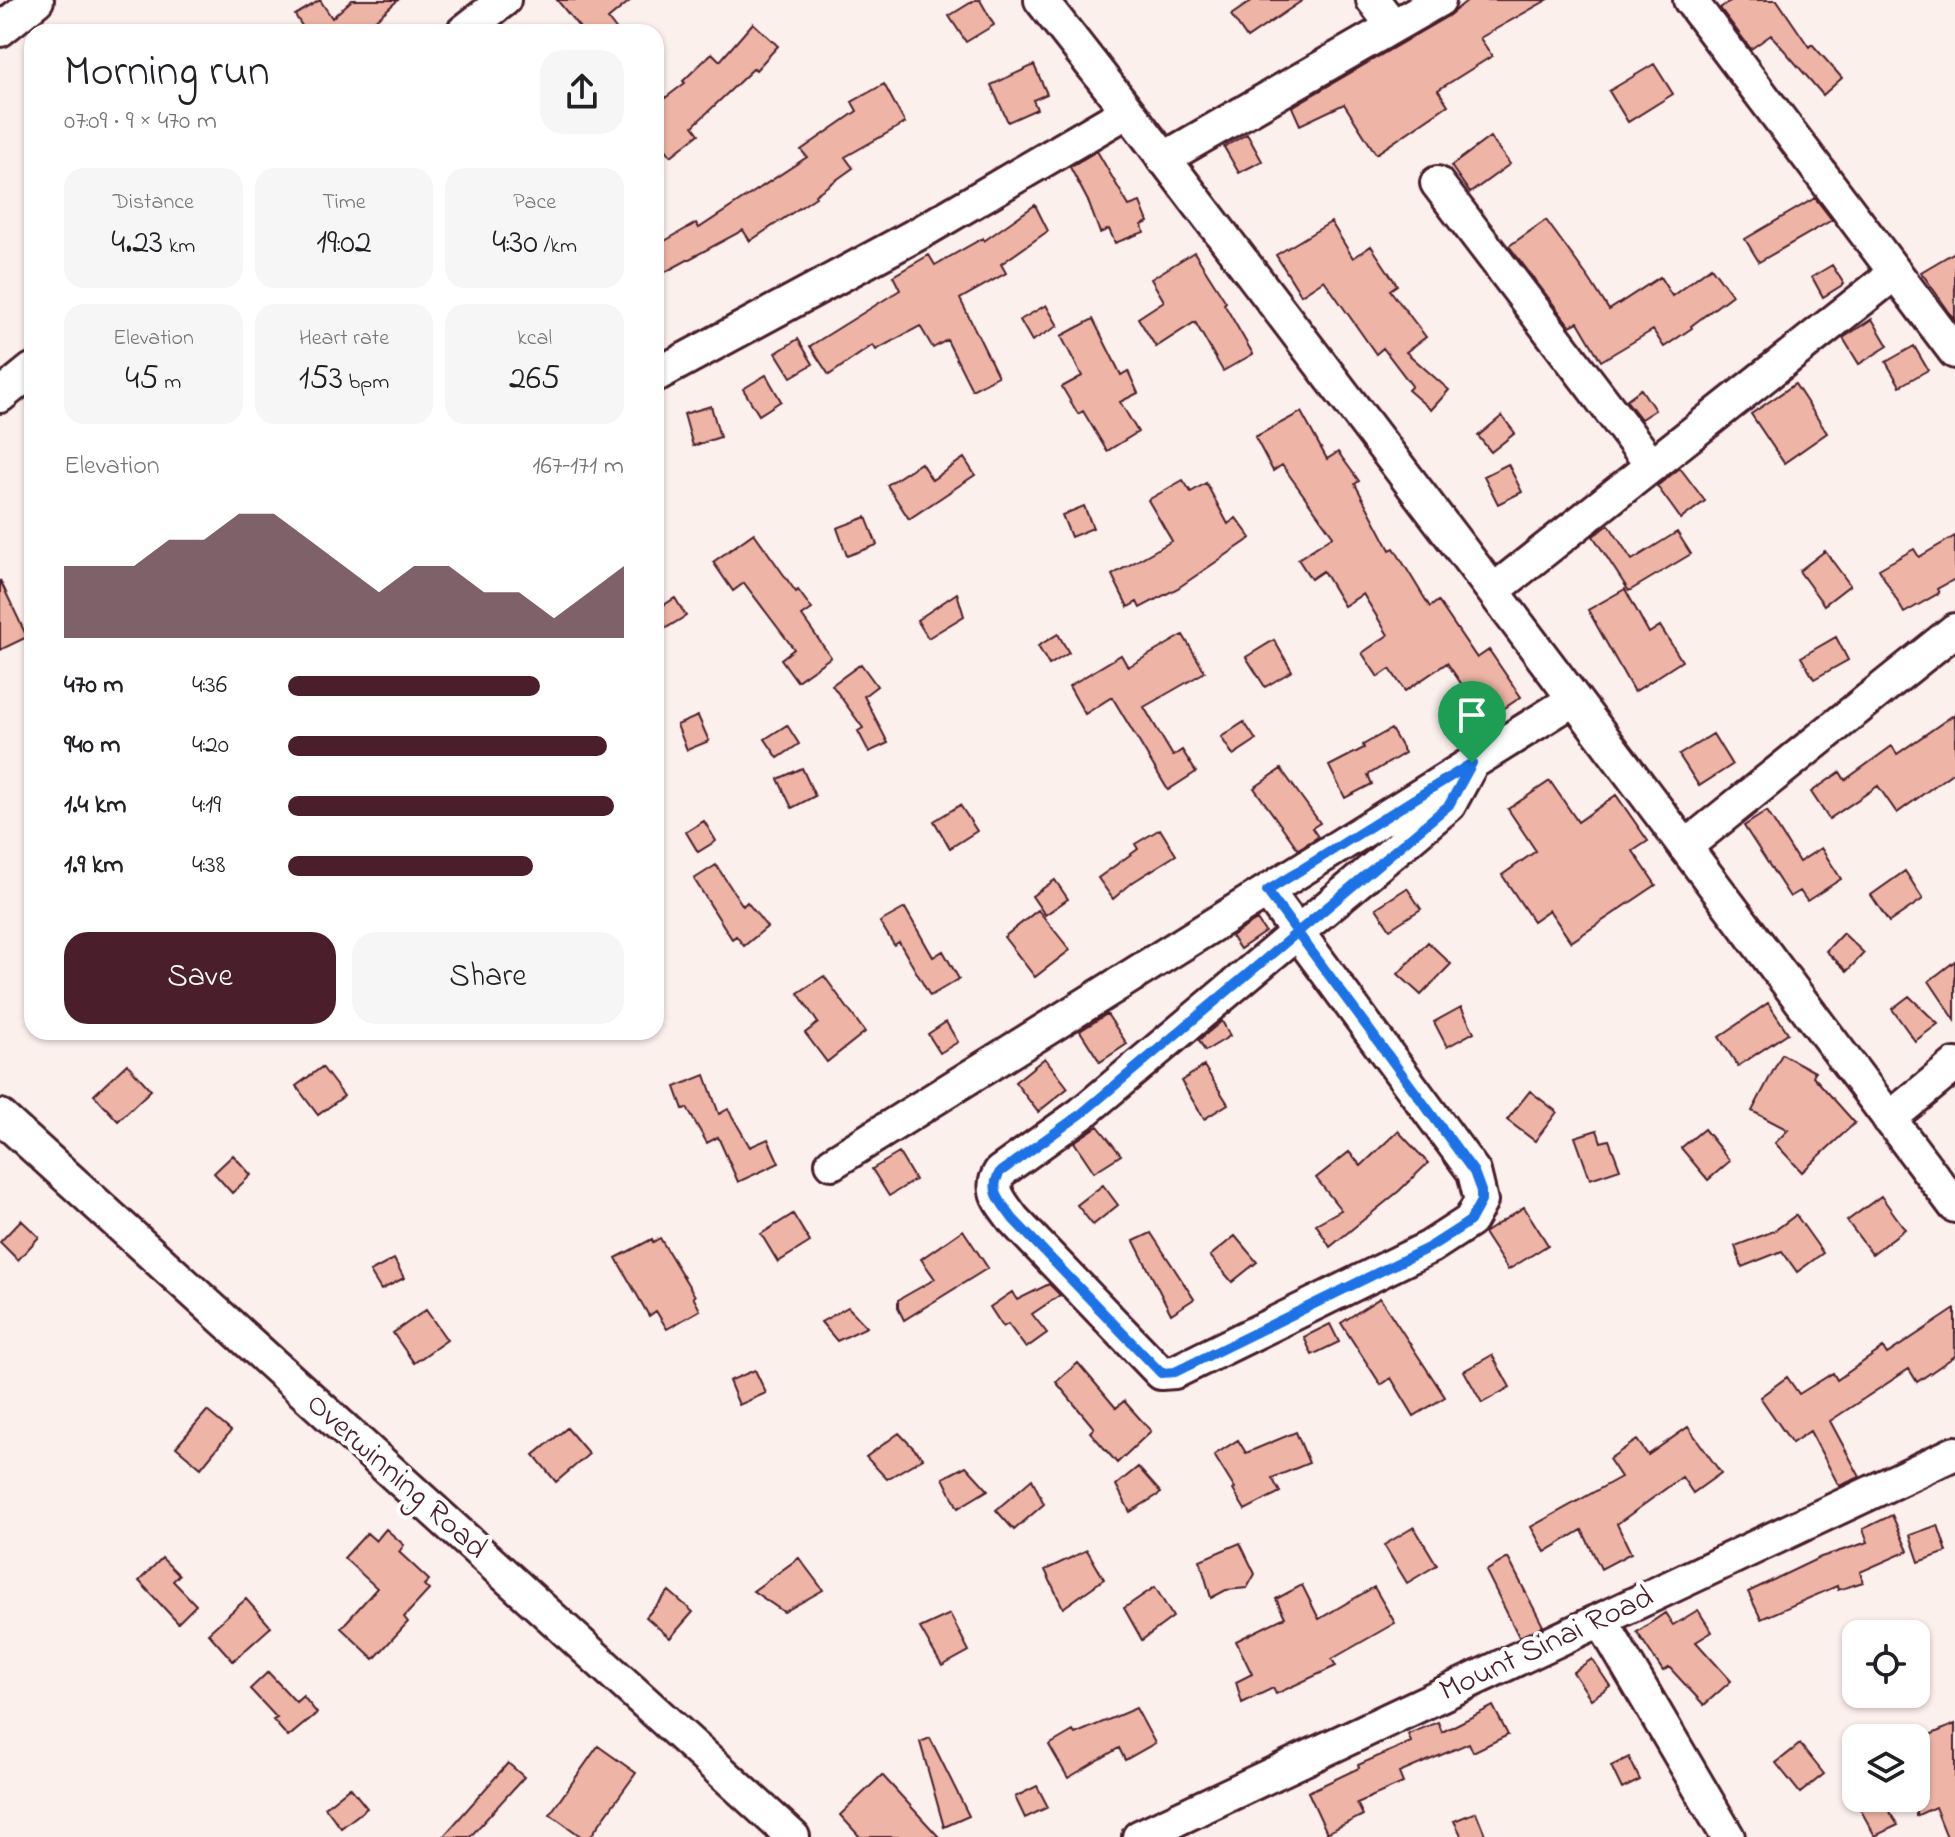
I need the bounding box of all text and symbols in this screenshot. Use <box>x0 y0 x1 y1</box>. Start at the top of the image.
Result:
text: Morning run <box>64 41 270 105</box>
button: share <box>540 50 624 134</box>
text: 07:09 · 9 × 470 m <box>64 103 217 141</box>
text: Distance <box>113 187 194 219</box>
text: Time <box>322 187 366 219</box>
text: Pace <box>513 187 556 219</box>
text: 4.23 <box>111 219 163 269</box>
text: 19:02 <box>316 219 372 269</box>
text: 4:30 <box>492 219 538 269</box>
text: km <box>163 231 195 263</box>
text: /km <box>538 231 577 263</box>
text: Elevation <box>113 323 194 355</box>
text: Heart rate <box>299 323 389 355</box>
text: kcal <box>517 323 552 355</box>
text: 45 <box>125 355 159 405</box>
text: 153 <box>299 355 343 405</box>
text: 265 <box>509 355 560 405</box>
text: m <box>159 367 181 399</box>
text: bpm <box>343 367 389 399</box>
text: Elevation <box>64 448 160 486</box>
text: 167–171 m <box>532 448 624 486</box>
text: 470 m <box>64 667 123 705</box>
text: 4:36 <box>192 667 227 705</box>
pin <box>1438 681 1506 763</box>
icon: arrive <box>1450 693 1494 737</box>
text: 940 m <box>64 727 120 765</box>
text: 4:20 <box>192 727 229 765</box>
text: 1.4 km <box>64 787 126 825</box>
text: 4:19 <box>192 787 221 825</box>
text: 1.9 km <box>64 847 123 885</box>
text: 4:38 <box>192 847 225 885</box>
button: Save <box>64 932 336 1024</box>
button: Share <box>352 932 624 1024</box>
street label: Overwinning Road <box>295 1382 497 1572</box>
street label: Mount Sinai Road <box>1432 1575 1662 1715</box>
map controls <box>1842 1620 1930 1812</box>
button: locate <box>1842 1620 1930 1708</box>
button: layers <box>1842 1724 1930 1812</box>

